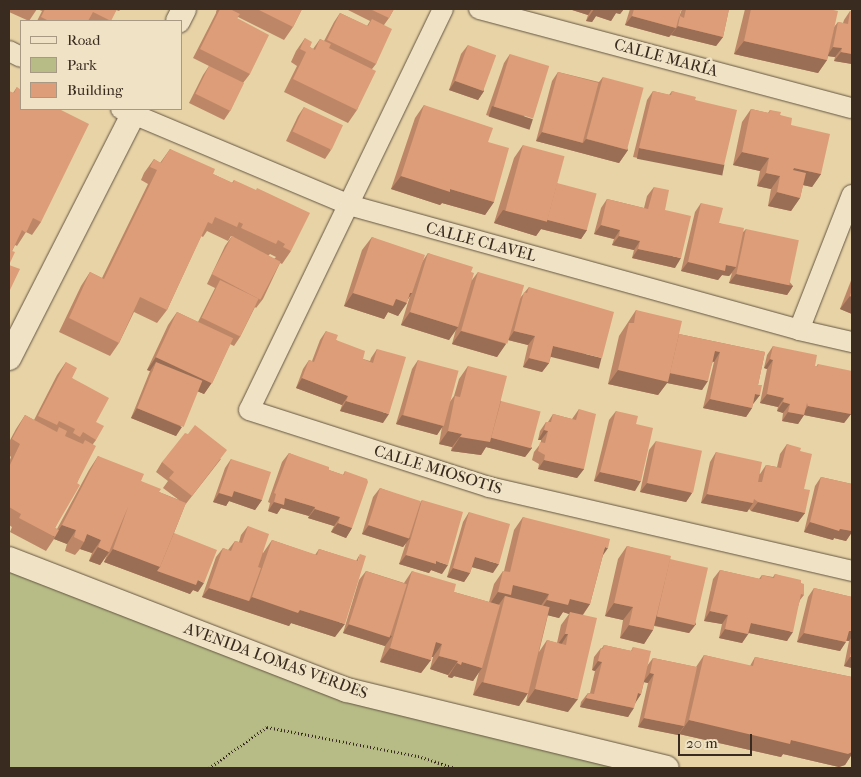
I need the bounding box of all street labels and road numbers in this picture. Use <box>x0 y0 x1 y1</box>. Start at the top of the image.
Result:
street label: CALLE MARÍA <box>612 35 720 81</box>
street label: CALLE CLAVEL <box>424 218 538 266</box>
street label: CALLE MIOSOTIS <box>372 441 504 499</box>
street label: AVENIDA LOMAS VERDES <box>181 619 371 703</box>

